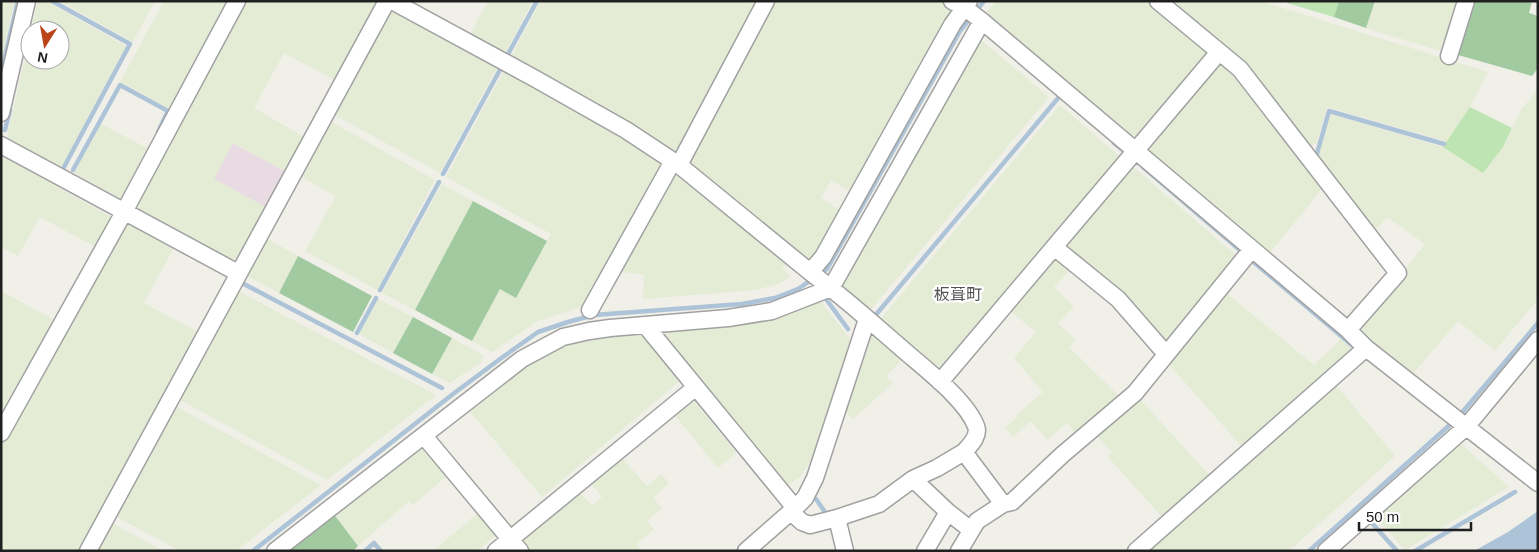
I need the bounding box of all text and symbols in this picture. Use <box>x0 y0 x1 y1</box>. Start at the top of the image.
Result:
north arrow <box>20 20 70 70</box>
text: N <box>36 49 49 67</box>
district label: 板葺町 <box>934 286 982 303</box>
scale bar <box>1359 500 1472 532</box>
text: 50 m <box>1366 508 1399 525</box>

